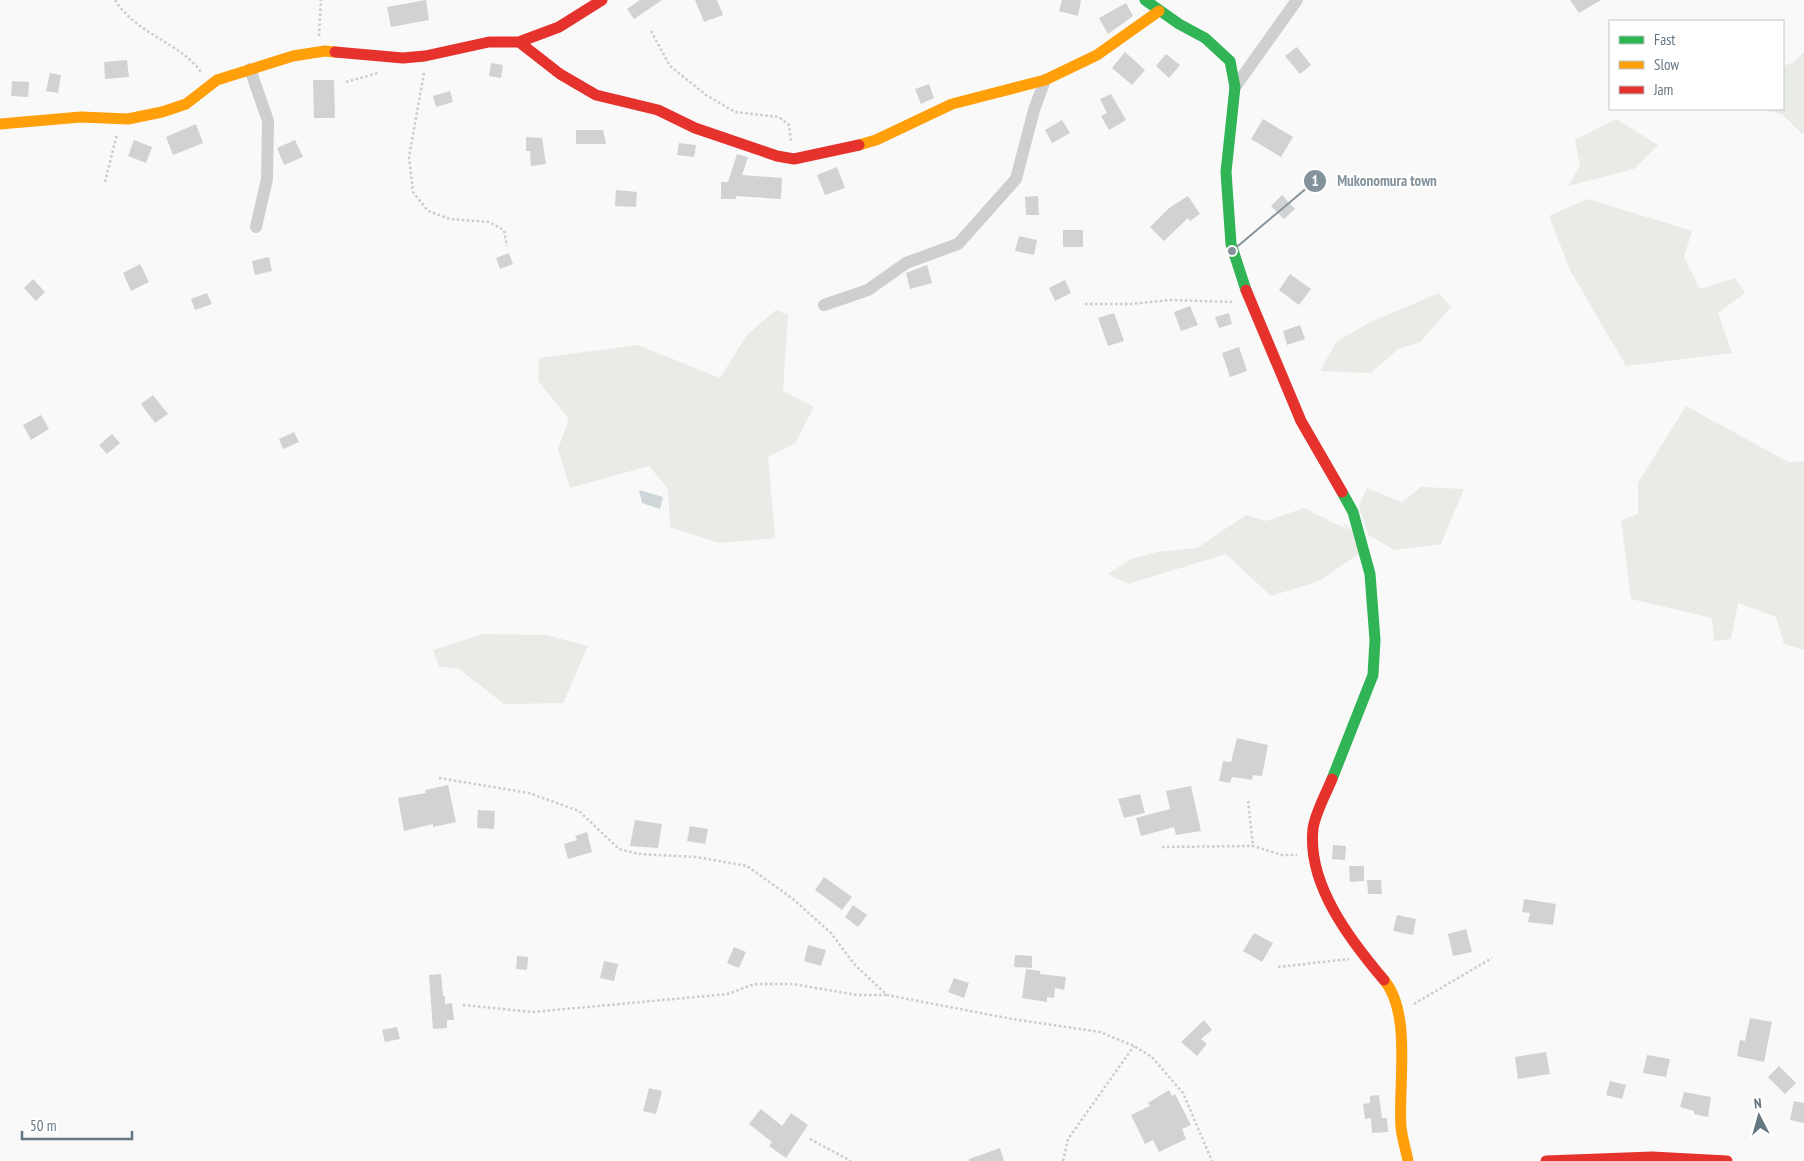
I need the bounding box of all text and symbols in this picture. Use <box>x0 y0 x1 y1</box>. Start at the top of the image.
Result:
legend <box>1609 20 1784 110</box>
text: Fast <box>1654 30 1675 49</box>
text: Slow <box>1654 55 1679 74</box>
text: Jam <box>1653 80 1673 99</box>
callout: Mukonomura town <box>1302 166 1447 196</box>
text: 1 <box>1311 171 1319 190</box>
text: Mukonomura town <box>1337 171 1437 190</box>
north arrow <box>1734 1091 1784 1141</box>
text: N <box>1753 1094 1762 1112</box>
scale bar <box>22 1108 132 1140</box>
text: 50 m <box>30 1116 56 1135</box>

